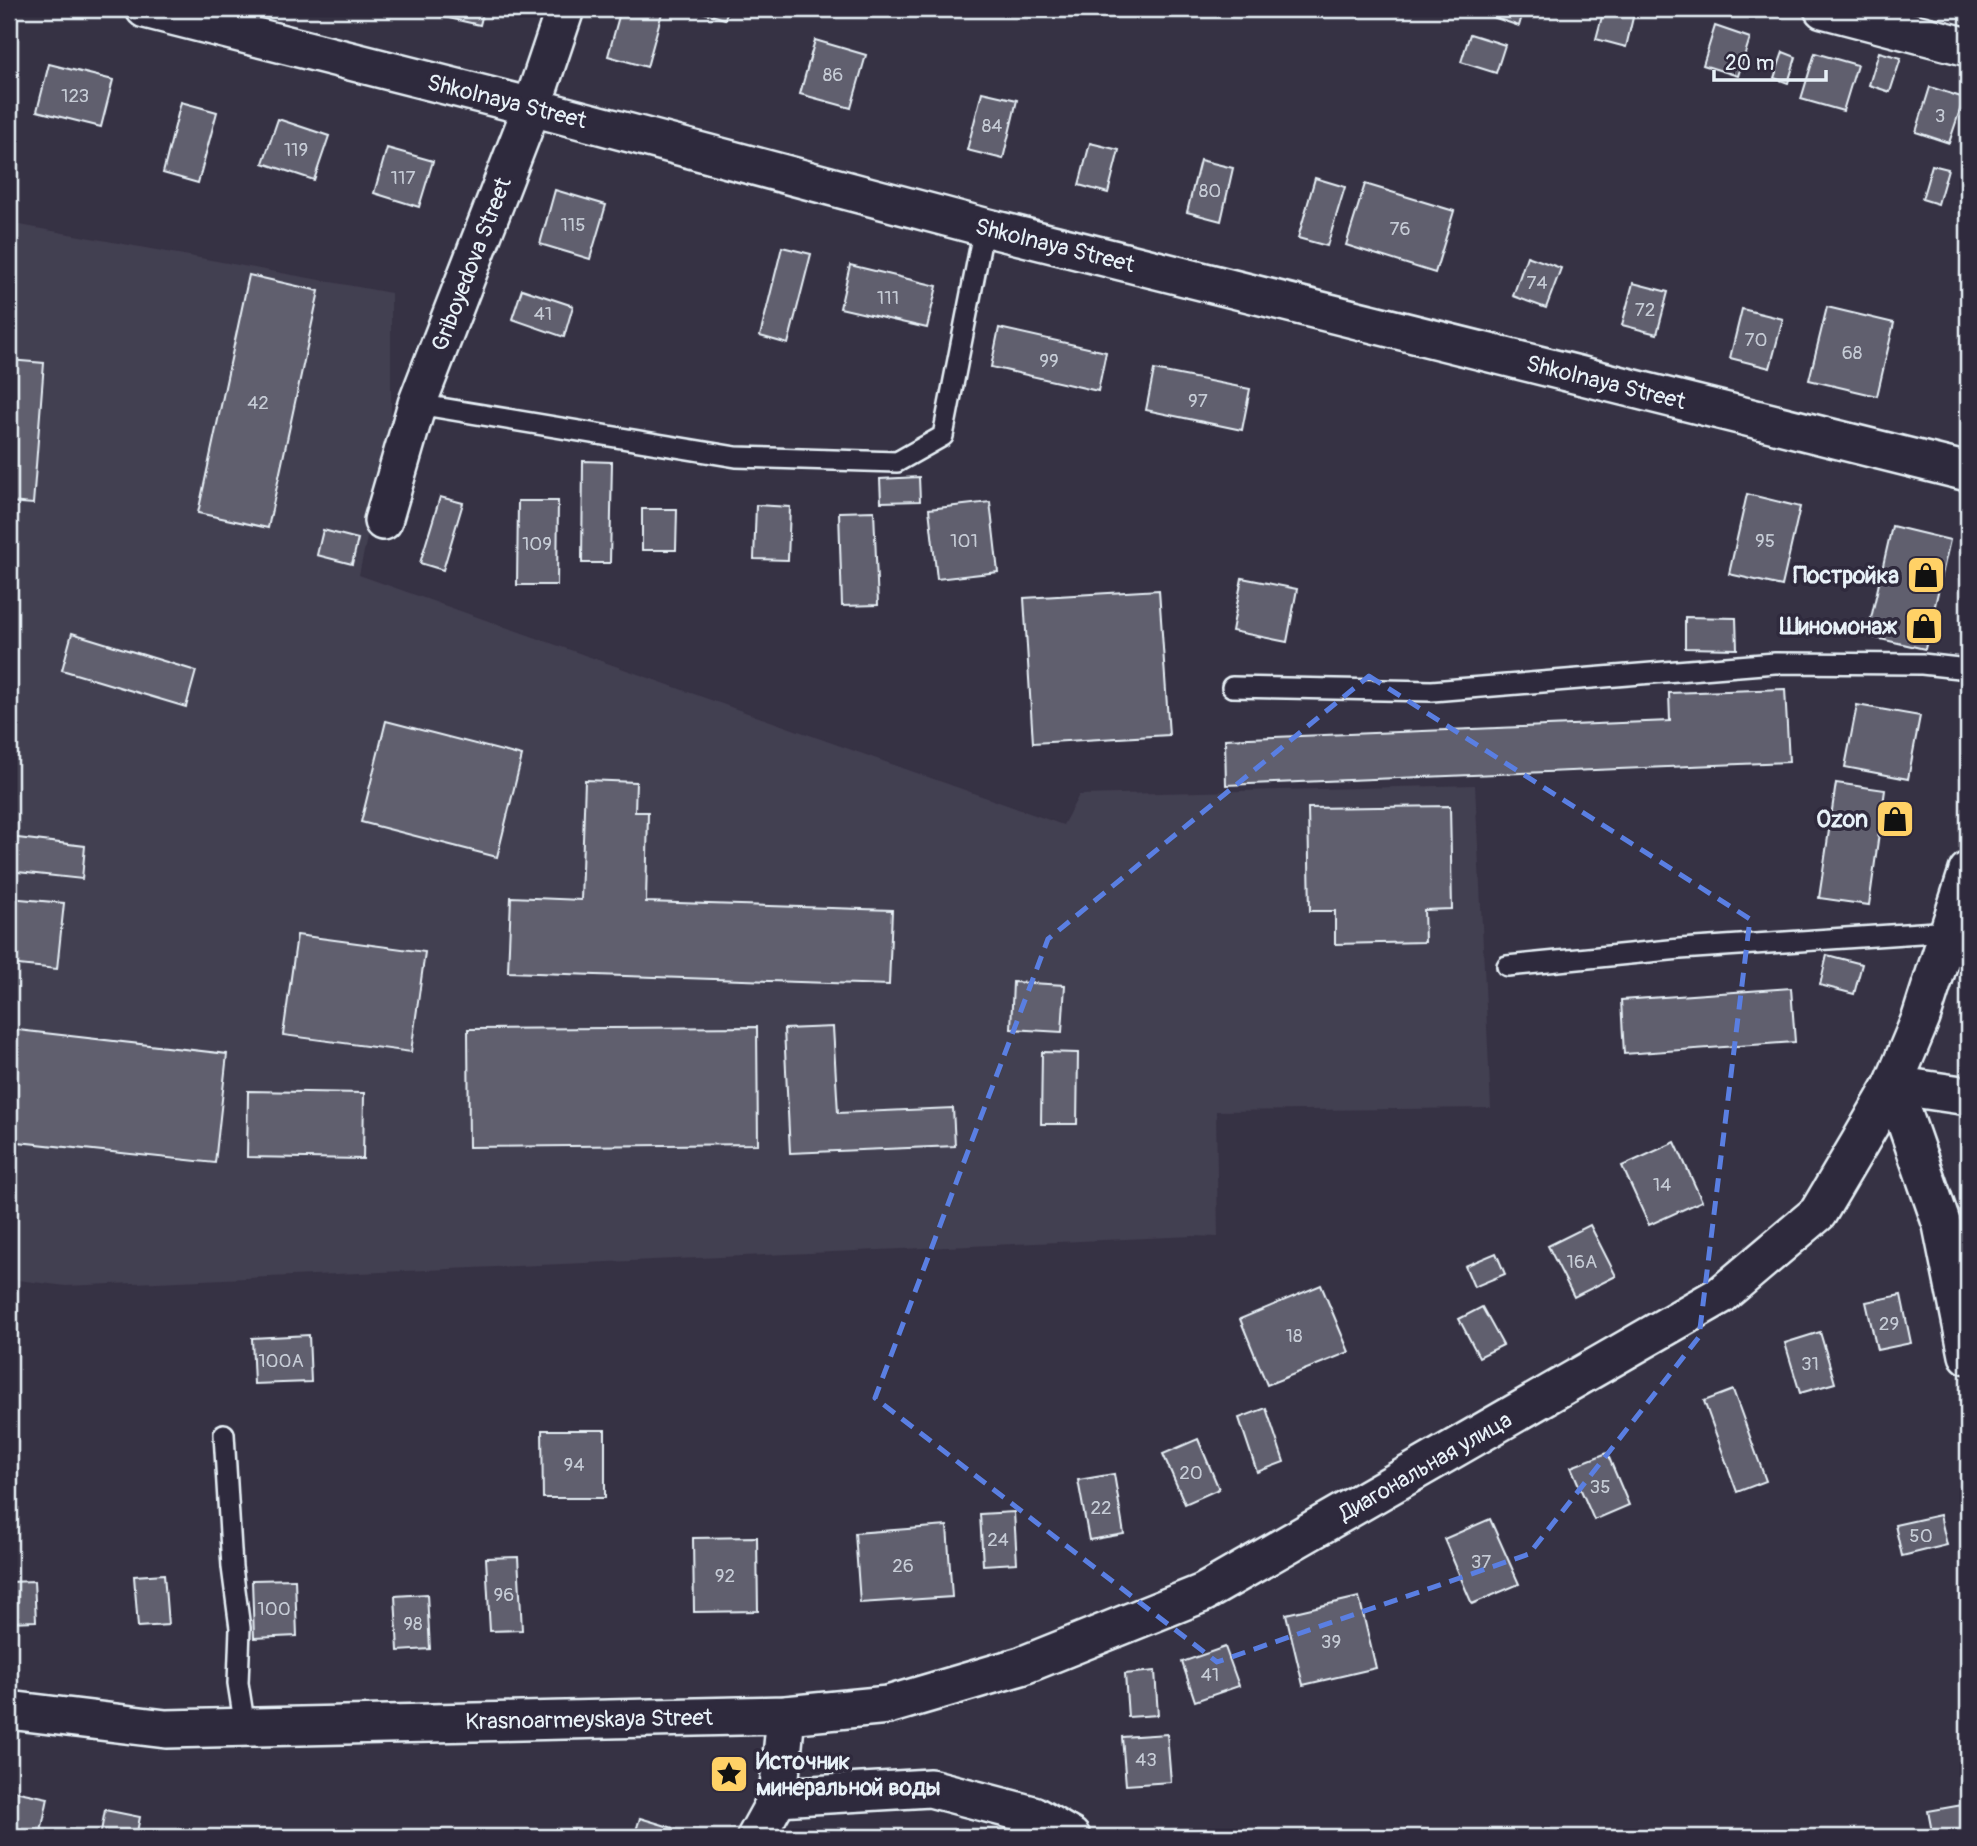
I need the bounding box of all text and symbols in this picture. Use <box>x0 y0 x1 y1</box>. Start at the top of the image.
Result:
scale bar <box>1714 38 1826 82</box>
text: 20 m <box>1725 50 1774 77</box>
house number: 86 <box>823 63 843 87</box>
street label: Shkolnaya Street <box>424 68 590 135</box>
house number: 123 <box>61 84 89 108</box>
house number: 3 <box>1935 104 1945 128</box>
house number: 84 <box>982 114 1002 138</box>
house number: 119 <box>284 138 308 162</box>
house number: 117 <box>391 166 415 190</box>
street label: Griboyedova Street <box>425 173 518 355</box>
house number: 80 <box>1199 179 1221 203</box>
street label: Shkolnaya Street <box>972 212 1138 279</box>
house number: 115 <box>560 213 586 237</box>
house number: 76 <box>1389 217 1411 241</box>
house number: 74 <box>1526 271 1548 295</box>
house number: 111 <box>877 286 899 310</box>
house number: 72 <box>1635 298 1655 322</box>
house number: 41 <box>534 302 552 326</box>
house number: 70 <box>1744 328 1768 352</box>
house number: 68 <box>1842 341 1862 365</box>
house number: 99 <box>1039 349 1059 373</box>
street label: Shkolnaya Street <box>1523 349 1689 416</box>
house number: 97 <box>1188 389 1208 413</box>
house number: 42 <box>247 391 269 415</box>
house number: 101 <box>950 529 978 553</box>
house number: 95 <box>1755 529 1775 553</box>
house number: 109 <box>522 532 552 556</box>
shop icon: Постройка <box>1905 554 1947 596</box>
place label: Постройка <box>1793 561 1899 590</box>
shop icon: Шиномонаж <box>1903 605 1945 647</box>
place label: Шиномонаж <box>1779 612 1898 641</box>
shop icon: Ozon <box>1874 798 1916 840</box>
place label: Ozon <box>1816 805 1868 834</box>
house number: 14 <box>1653 1173 1671 1197</box>
house number: 16А <box>1567 1250 1597 1274</box>
house number: 29 <box>1879 1312 1899 1336</box>
house number: 18 <box>1285 1324 1303 1348</box>
house number: 100А <box>258 1349 304 1373</box>
house number: 31 <box>1801 1352 1819 1376</box>
street label: Диагональная улица <box>1333 1405 1517 1528</box>
house number: 94 <box>564 1453 584 1477</box>
house number: 20 <box>1179 1461 1203 1485</box>
house number: 35 <box>1590 1475 1610 1499</box>
house number: 22 <box>1090 1496 1112 1520</box>
house number: 50 <box>1909 1524 1933 1548</box>
house number: 24 <box>987 1528 1009 1552</box>
house number: 37 <box>1471 1550 1491 1574</box>
house number: 26 <box>892 1554 914 1578</box>
house number: 92 <box>715 1564 735 1588</box>
house number: 96 <box>494 1583 514 1607</box>
house number: 100 <box>257 1597 291 1621</box>
house number: 98 <box>403 1612 423 1636</box>
house number: 39 <box>1321 1630 1341 1654</box>
house number: 41 <box>1201 1663 1219 1687</box>
street label: Krasnoarmeyskaya Street <box>465 1703 714 1736</box>
place label: Источник минеральной воды <box>756 1747 941 1802</box>
house number: 43 <box>1135 1748 1157 1772</box>
place icon: Источник минеральной воды <box>708 1753 750 1795</box>

